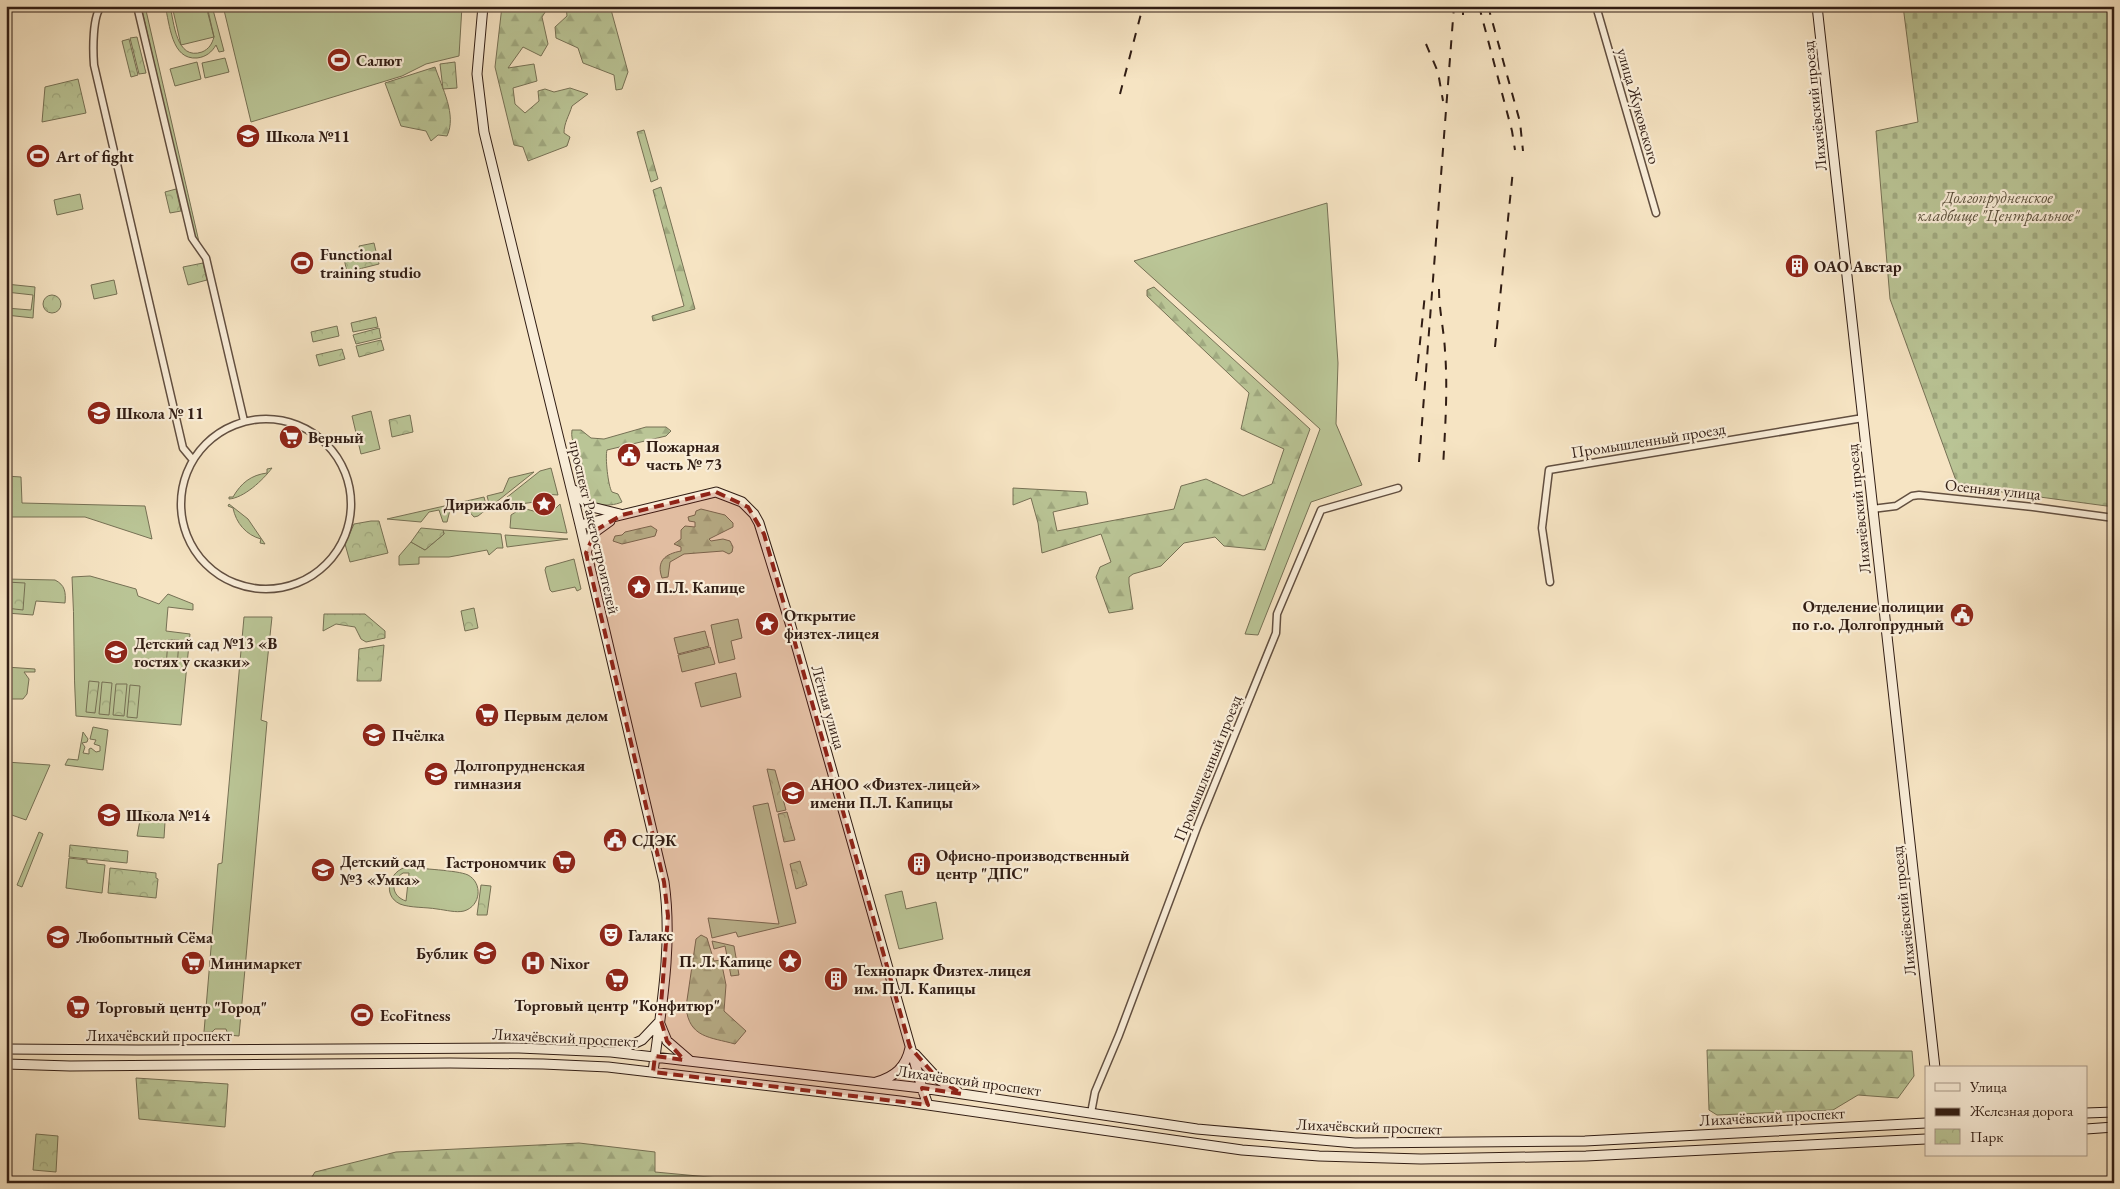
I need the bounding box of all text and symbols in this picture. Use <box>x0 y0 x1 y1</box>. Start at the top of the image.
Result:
street label: Лихачёвский проезд <box>1797 39 1832 172</box>
street label: улица Жуковского <box>1612 46 1665 167</box>
sports icon: Салют <box>326 47 352 73</box>
place label: Салют <box>356 50 403 71</box>
school or university icon: Школа №11 <box>235 123 261 149</box>
place label: Школа №11 <box>266 126 350 147</box>
sports icon: Art of fight <box>25 143 51 169</box>
place label: Art of fight <box>55 146 134 167</box>
park label: Долгопрудненское кладбище "Центральное" <box>1917 187 2080 226</box>
place label: Functional training studio <box>320 244 421 283</box>
sports icon: Functional training studio <box>289 250 315 276</box>
building icon: ОАО Австар <box>1784 253 1810 279</box>
place label: ОАО Австар <box>1814 256 1902 277</box>
school or university icon: Школа № 11 <box>86 400 112 426</box>
place label: Школа № 11 <box>116 403 204 424</box>
street label: Промышленный проезд <box>1569 418 1727 463</box>
supermarket icon: Верный <box>278 424 304 450</box>
place label: Верный <box>308 427 364 448</box>
place label: Пожарная часть № 73 <box>646 436 722 475</box>
street label: проспект Ракетостроителей <box>564 438 625 617</box>
public building icon: Пожарная часть № 73 <box>616 442 642 468</box>
street label: Лихачёвский проезд <box>1841 442 1876 575</box>
street label: Осенняя улица <box>1944 474 2042 505</box>
place icon: Дирижабль <box>531 491 557 517</box>
place label: Дирижабль <box>443 494 527 515</box>
place icon: П.Л. Капице <box>626 574 652 600</box>
place label: П.Л. Капице <box>656 577 745 598</box>
place label: Отделение полиции по г.о. Долгопрудный <box>1792 596 1945 635</box>
public building icon: Отделение полиции по г.о. Долгопрудный <box>1949 602 1975 628</box>
place label: Открытие физтех-лицея <box>784 605 880 644</box>
place icon: Открытие физтех-лицея <box>754 611 780 637</box>
place label: Детский сад №13 «В гостях у сказки» <box>134 633 277 672</box>
school or university icon: Детский сад №13 «В гостях у сказки» <box>103 639 129 665</box>
street label: Лётная улица <box>806 663 851 752</box>
street label: Промышленный проезд <box>1169 691 1247 844</box>
supermarket icon: Первым делом <box>474 702 500 728</box>
place label: Первым делом <box>504 705 609 726</box>
school or university icon: Пчёлка <box>361 722 387 748</box>
place label: Пчёлка <box>392 725 445 746</box>
place label: Долгопрудненская гимназия <box>454 755 586 794</box>
school or university icon: Долгопрудненская гимназия <box>423 761 449 787</box>
place label: АНОО «Физтех-лицей» имени П.Л. Капицы <box>809 774 981 813</box>
school or university icon: АНОО «Физтех-лицей» имени П.Л. Капицы <box>780 780 806 806</box>
school or university icon: Школа №14 <box>96 802 122 828</box>
place label: Школа №14 <box>126 805 211 826</box>
public building icon: СДЭК <box>602 827 628 853</box>
place label: СДЭК <box>632 830 677 851</box>
street label: Лихачёвский проезд <box>1886 844 1921 977</box>
place label: Офисно-производственный центр "ДПС" <box>936 845 1130 884</box>
supermarket icon: Гастрономчик <box>551 849 577 875</box>
place label: Детский сад №3 «Умка» <box>340 851 426 890</box>
building icon: Офисно-производственный центр "ДПС" <box>906 851 932 877</box>
place label: Гастрономчик <box>446 852 546 873</box>
school or university icon: Детский сад №3 «Умка» <box>310 857 336 883</box>
theatre icon: Галакс <box>598 922 624 948</box>
school or university icon: Любопытный Сёма <box>45 924 71 950</box>
place label: Галакс <box>628 925 673 946</box>
place label: Любопытный Сёма <box>76 927 214 948</box>
school or university icon: Бублик <box>472 940 498 966</box>
place label: Бублик <box>416 943 468 964</box>
place icon: П. Л. Капице <box>777 948 803 974</box>
supermarket icon: Минимаркет <box>180 950 206 976</box>
hospital icon: Nixor <box>520 950 546 976</box>
place label: П. Л. Капице <box>679 951 772 972</box>
place label: Минимаркет <box>210 953 303 974</box>
place label: Nixor <box>550 953 590 974</box>
place label: Технопарк Физтех-лицея им. П.Л. Капицы <box>854 960 1032 999</box>
building icon: Технопарк Физтех-лицея им. П.Л. Капицы <box>823 966 849 992</box>
supermarket icon: Торговый центр "Конфитюр" <box>604 967 630 993</box>
supermarket icon: Торговый центр "Город" <box>65 994 91 1020</box>
place label: Торговый центр "Конфитюр" <box>514 995 720 1016</box>
place label: Торговый центр "Город" <box>96 997 267 1018</box>
sports icon: EcoFitness <box>349 1002 375 1028</box>
place label: EcoFitness <box>380 1005 451 1026</box>
street label: Лихачёвский проспект <box>492 1023 639 1052</box>
street label: Лихачёвский проспект <box>86 1025 232 1046</box>
street label: Лихачёвский проспект <box>895 1060 1043 1101</box>
legend <box>1925 1066 2088 1156</box>
text: Улица <box>1969 1077 2007 1096</box>
text: Железная дорога <box>1969 1101 2073 1120</box>
street label: Лихачёвский проспект <box>1699 1102 1846 1131</box>
street label: Лихачёвский проспект <box>1296 1113 1443 1140</box>
text: Парк <box>1970 1127 2003 1146</box>

